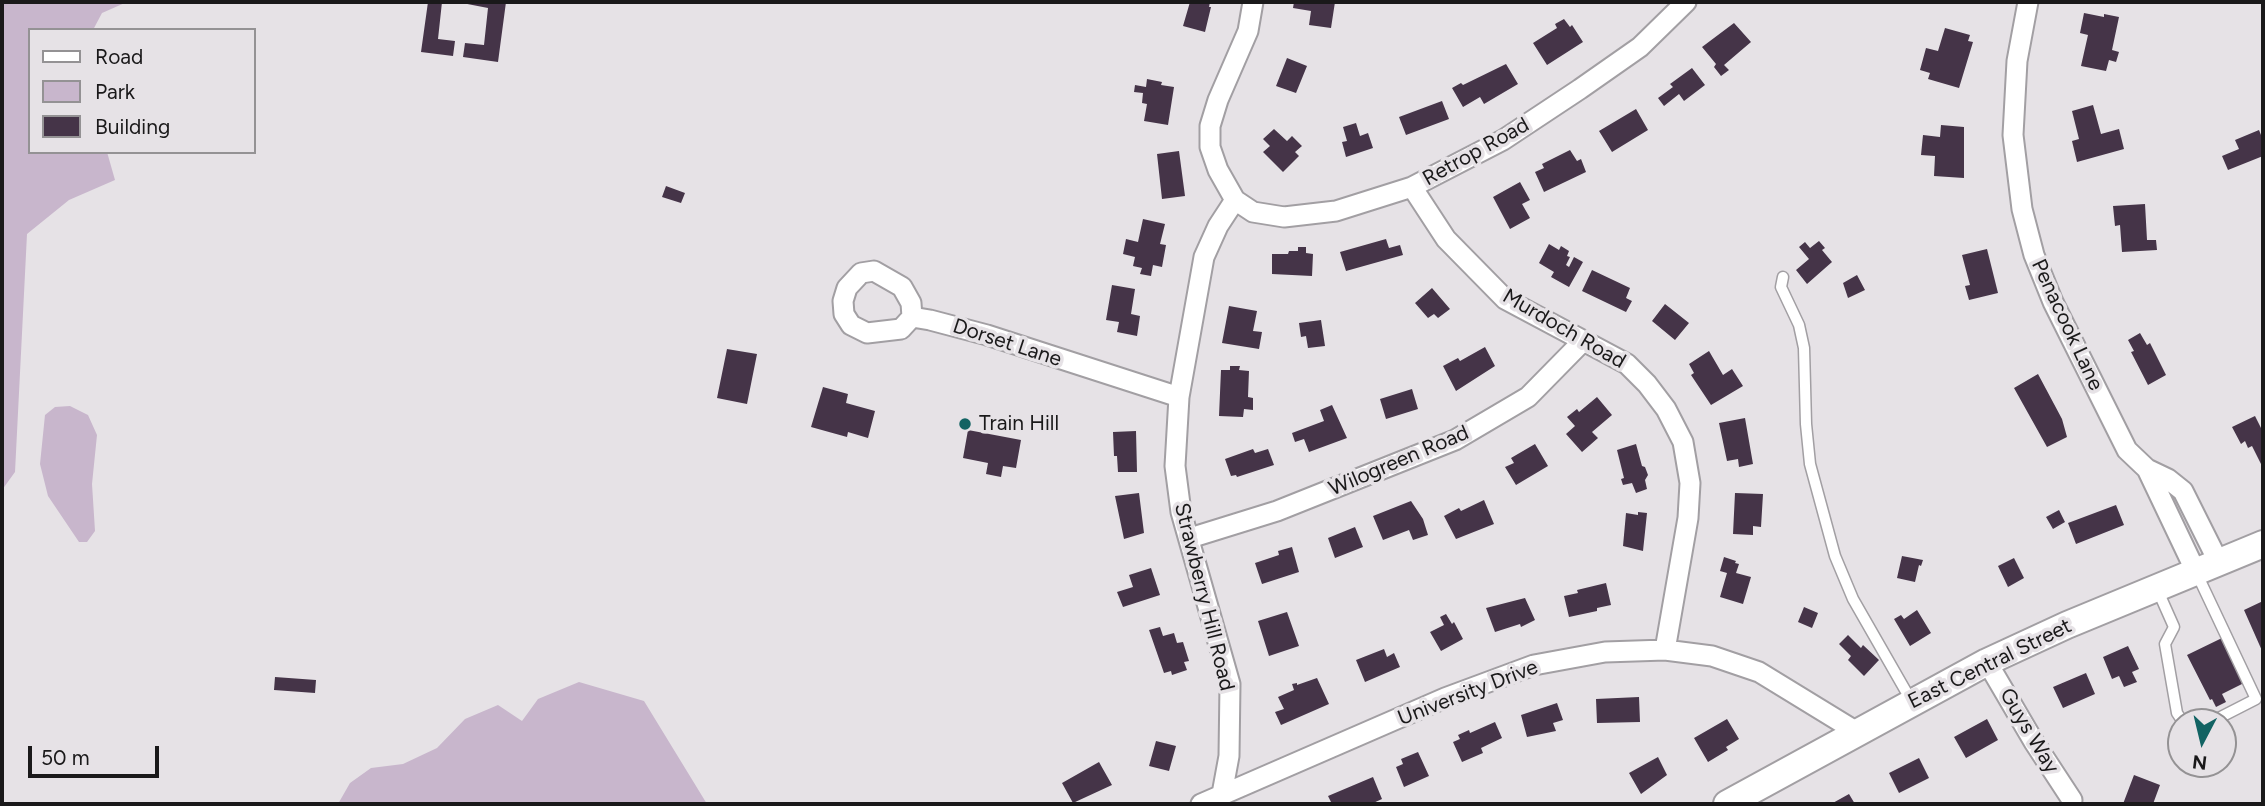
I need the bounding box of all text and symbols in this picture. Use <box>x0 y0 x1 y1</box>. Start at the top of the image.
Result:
legend <box>28 28 256 154</box>
text: Road <box>95 44 143 69</box>
text: Park <box>95 79 135 104</box>
street label: Retrop Road <box>1418 112 1534 192</box>
text: Building <box>95 114 170 139</box>
street label: Penacook Lane <box>2026 255 2108 395</box>
street label: Murdoch Road <box>1498 284 1630 374</box>
street label: Dorset Lane <box>949 314 1065 372</box>
place label: Train Hill <box>979 411 1059 437</box>
marker: Train Hill <box>957 416 973 432</box>
street label: Wilogreen Road <box>1325 420 1473 502</box>
street label: Strawberry Hill Road <box>1168 501 1240 693</box>
street label: East Central Street <box>1904 613 2076 715</box>
street label: University Drive <box>1394 655 1542 731</box>
street label: Guys Way <box>1994 684 2064 778</box>
north arrow <box>2167 708 2237 778</box>
scale bar <box>32 732 163 776</box>
text: 50 m <box>41 745 90 770</box>
text: N <box>2191 750 2208 775</box>

